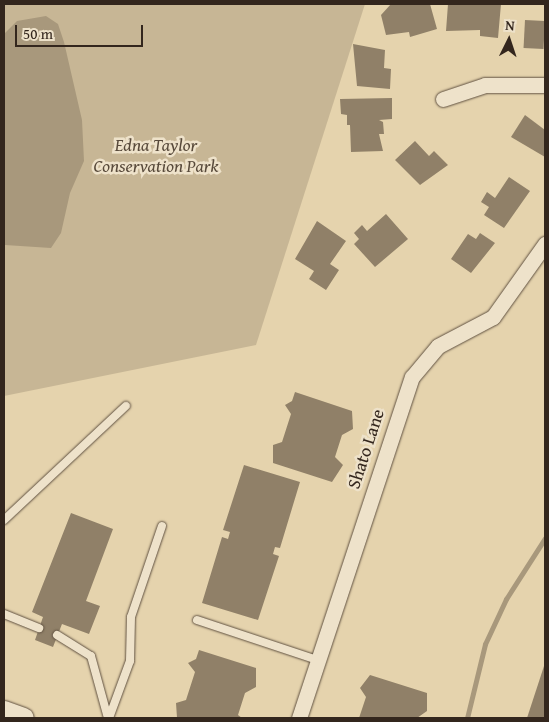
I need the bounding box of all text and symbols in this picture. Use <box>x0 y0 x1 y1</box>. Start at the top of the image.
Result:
scale bar <box>18 15 145 47</box>
north arrow <box>484 15 534 65</box>
text: N <box>505 15 515 35</box>
text: 50 m <box>23 23 53 44</box>
park label: Edna Taylor Conservation Park <box>93 135 219 178</box>
street label: Shato Lane <box>343 406 389 492</box>

